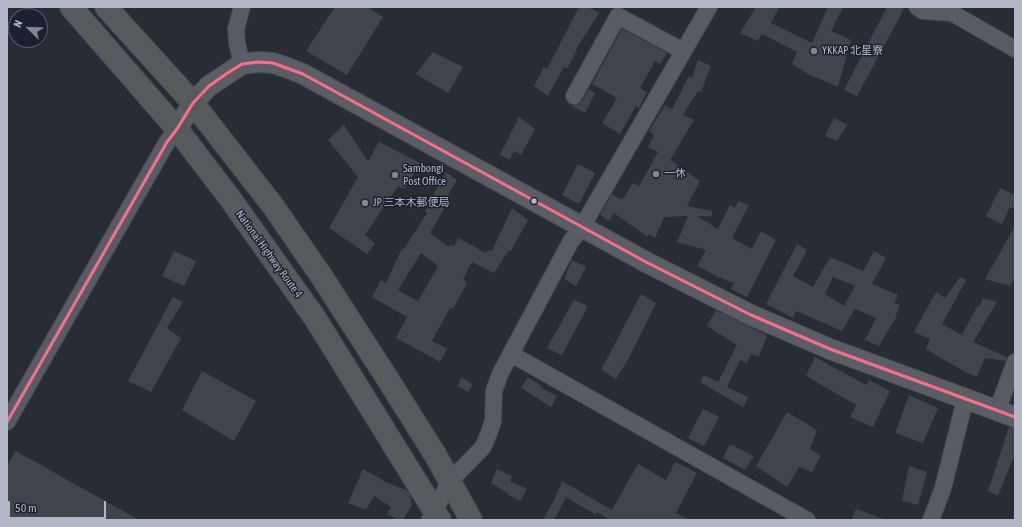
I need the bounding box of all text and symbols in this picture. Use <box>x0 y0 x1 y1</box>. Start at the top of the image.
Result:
north arrow <box>8 8 48 48</box>
text: N <box>11 18 25 29</box>
place label: YKKAP 北星寮 <box>822 44 883 58</box>
marker: YKKAP 北星寮 <box>809 46 819 56</box>
place label: Sambongi Post Office <box>403 162 446 188</box>
place label: 一休 <box>664 167 686 181</box>
marker: 一休 <box>651 169 661 179</box>
marker: Sambongi Post Office <box>390 170 400 180</box>
place label: JP 三本木郵便局 <box>373 196 449 210</box>
unlabelled marker <box>529 196 539 206</box>
marker: JP 三本木郵便局 <box>360 198 370 208</box>
street label: National Highway Route 4 <box>233 208 305 300</box>
scale bar <box>10 493 108 519</box>
text: 50 m <box>15 501 37 515</box>

